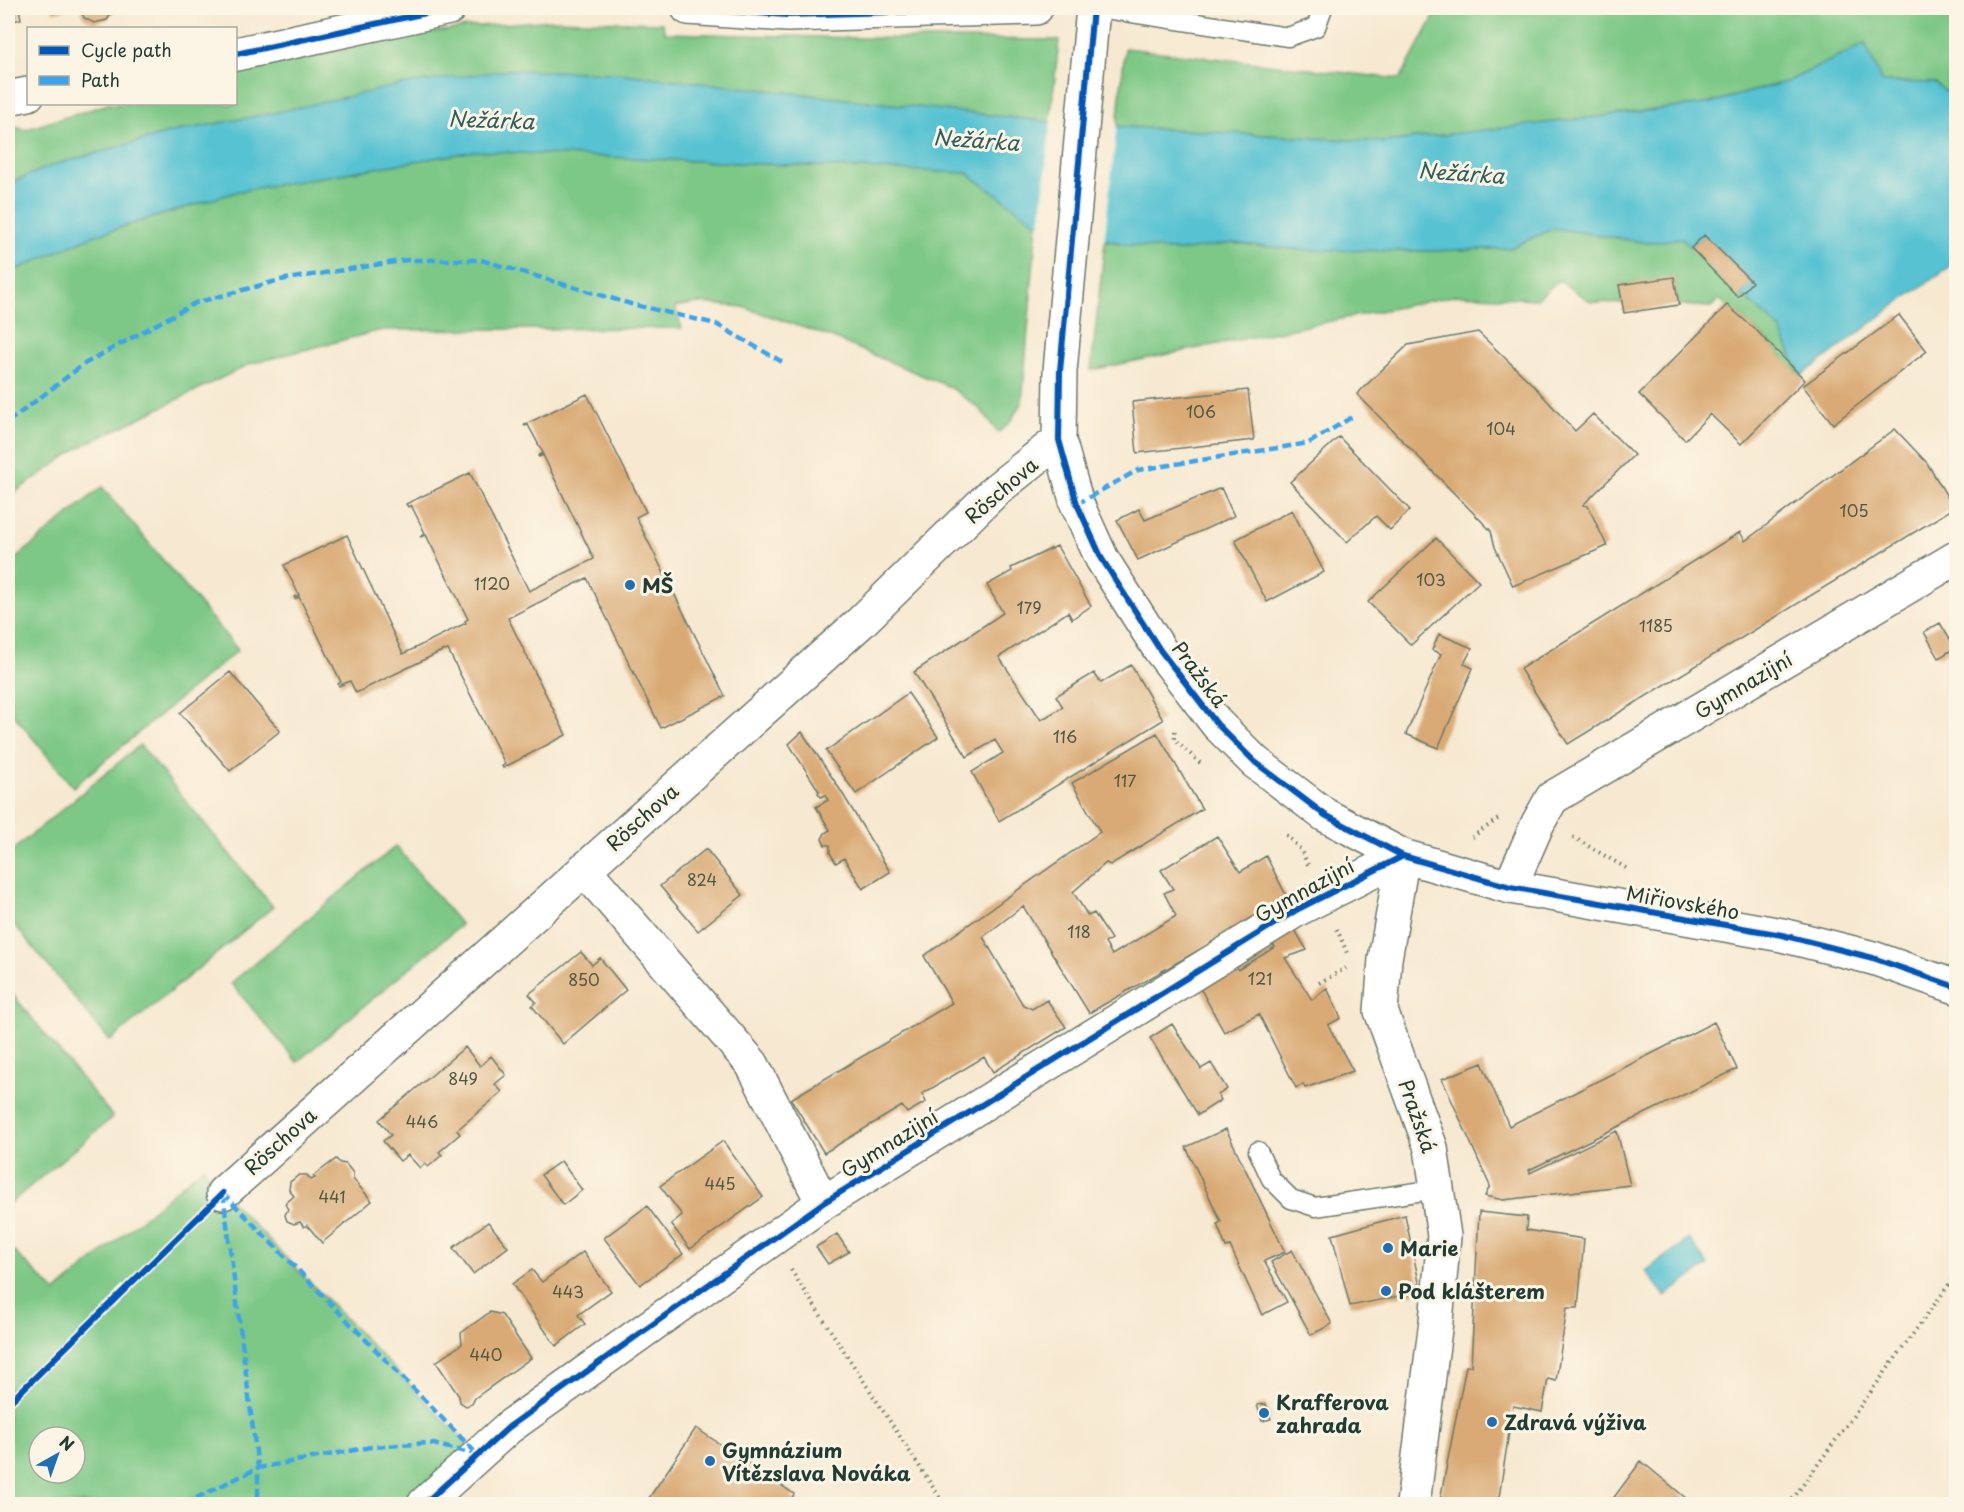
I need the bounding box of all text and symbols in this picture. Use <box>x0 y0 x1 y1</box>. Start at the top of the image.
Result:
legend <box>27 27 237 105</box>
text: Cycle path <box>81 36 172 63</box>
text: Path <box>81 66 120 93</box>
water label: Nežárka <box>447 101 536 137</box>
water label: Nežárka <box>932 120 1021 158</box>
water label: Nežárka <box>1417 153 1506 191</box>
house number: 106 <box>1186 399 1216 423</box>
house number: 104 <box>1486 416 1516 440</box>
street label: Röschova <box>958 449 1045 530</box>
house number: 105 <box>1839 498 1869 522</box>
house number: 103 <box>1416 567 1446 591</box>
place label: MŠ <box>642 570 673 600</box>
house number: 1120 <box>474 571 510 595</box>
marker: MŠ <box>623 578 637 592</box>
house number: 179 <box>1016 595 1042 619</box>
house number: 1185 <box>1639 613 1673 637</box>
street label: Pražská <box>1165 635 1235 714</box>
street label: Gymnazijní <box>1688 644 1798 726</box>
house number: 116 <box>1053 724 1077 748</box>
house number: 117 <box>1114 768 1136 792</box>
street label: Röschova <box>599 776 685 858</box>
street label: Gymnazijní <box>1249 850 1359 930</box>
house number: 824 <box>687 867 717 891</box>
street label: Miřiovského <box>1624 877 1742 927</box>
house number: 118 <box>1067 919 1091 943</box>
house number: 121 <box>1248 966 1272 990</box>
house number: 850 <box>568 967 600 991</box>
house number: 849 <box>448 1066 478 1090</box>
street label: Pražská <box>1391 1075 1445 1157</box>
street label: Röschova <box>237 1100 323 1182</box>
street label: Gymnazijní <box>835 1101 943 1185</box>
house number: 446 <box>406 1109 438 1133</box>
house number: 445 <box>704 1171 736 1195</box>
house number: 441 <box>318 1184 346 1208</box>
place label: Marie <box>1400 1233 1458 1263</box>
marker: Marie <box>1381 1241 1395 1255</box>
place label: Pod klášterem <box>1398 1276 1545 1306</box>
house number: 443 <box>552 1279 584 1303</box>
marker: Pod klášterem <box>1379 1284 1393 1298</box>
house number: 440 <box>470 1342 502 1366</box>
place label: Krafferova zahrada <box>1276 1387 1389 1440</box>
marker: Krafferova zahrada <box>1257 1406 1271 1420</box>
place label: Zdravá výživa <box>1504 1407 1647 1437</box>
marker: Zdravá výživa <box>1485 1415 1499 1429</box>
north arrow <box>27 1425 87 1485</box>
text: N <box>55 1429 80 1456</box>
place label: Gymnázium Vítězslava Nováka <box>722 1435 911 1488</box>
marker: Gymnázium Vítězslava Nováka <box>703 1454 717 1468</box>

